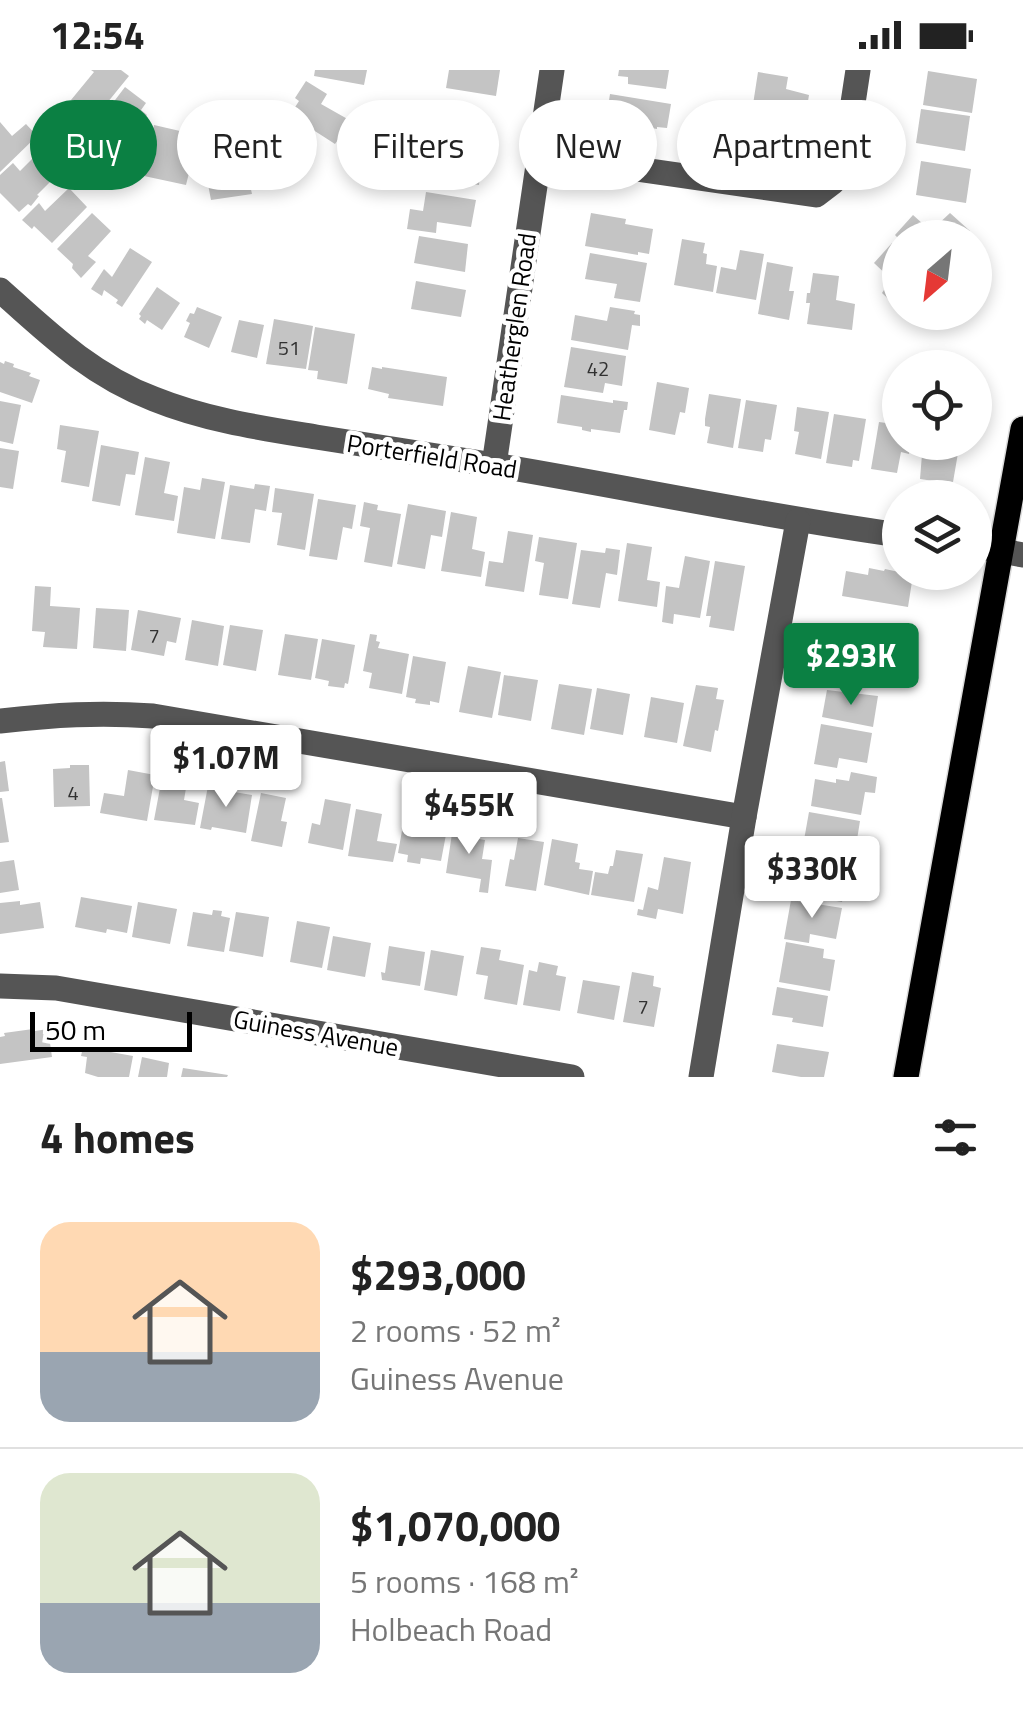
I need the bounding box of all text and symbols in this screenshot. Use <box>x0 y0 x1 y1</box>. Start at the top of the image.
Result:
text: 12:54 <box>50 6 145 64</box>
chip: Buy <box>30 100 157 190</box>
chip: Rent <box>177 100 317 190</box>
chip: Filters <box>337 100 499 190</box>
chip: New <box>519 100 657 190</box>
chip: Apartment <box>677 100 906 190</box>
north arrow <box>882 220 992 330</box>
map controls <box>882 220 992 590</box>
street label: Heatherglen Road <box>482 231 546 423</box>
house number: 51 <box>278 332 300 363</box>
button: locate <box>882 350 992 460</box>
house number: 42 <box>587 353 609 384</box>
street label: Porterfield Road <box>344 424 520 488</box>
button: layers <box>882 480 992 590</box>
house number: 7 <box>148 620 160 651</box>
pin: $293K <box>781 623 921 708</box>
text: $293K <box>806 631 896 679</box>
pin: $1.07M <box>145 725 307 810</box>
text: $1.07M <box>172 733 280 781</box>
pin: $455K <box>399 772 539 857</box>
house number: 4 <box>67 777 79 808</box>
text: $455K <box>424 780 514 828</box>
pin: $330K <box>742 836 882 921</box>
text: $330K <box>767 844 857 892</box>
house number: 7 <box>637 991 649 1022</box>
street label: Guiness Avenue <box>230 1000 402 1066</box>
scale bar <box>30 1007 192 1051</box>
text: 50 m <box>45 1008 106 1051</box>
text: 4 homes <box>40 1105 195 1169</box>
icon: filters <box>928 1110 983 1165</box>
text: $293,000 <box>350 1242 526 1306</box>
icon: home <box>120 1262 240 1382</box>
text: 2 rooms · 52 m² <box>350 1306 561 1354</box>
text: Guiness Avenue <box>350 1354 564 1402</box>
text: $1,070,000 <box>350 1493 560 1557</box>
icon: home <box>120 1513 240 1633</box>
text: 5 rooms · 168 m² <box>350 1557 579 1605</box>
text: Holbeach Road <box>350 1605 552 1653</box>

